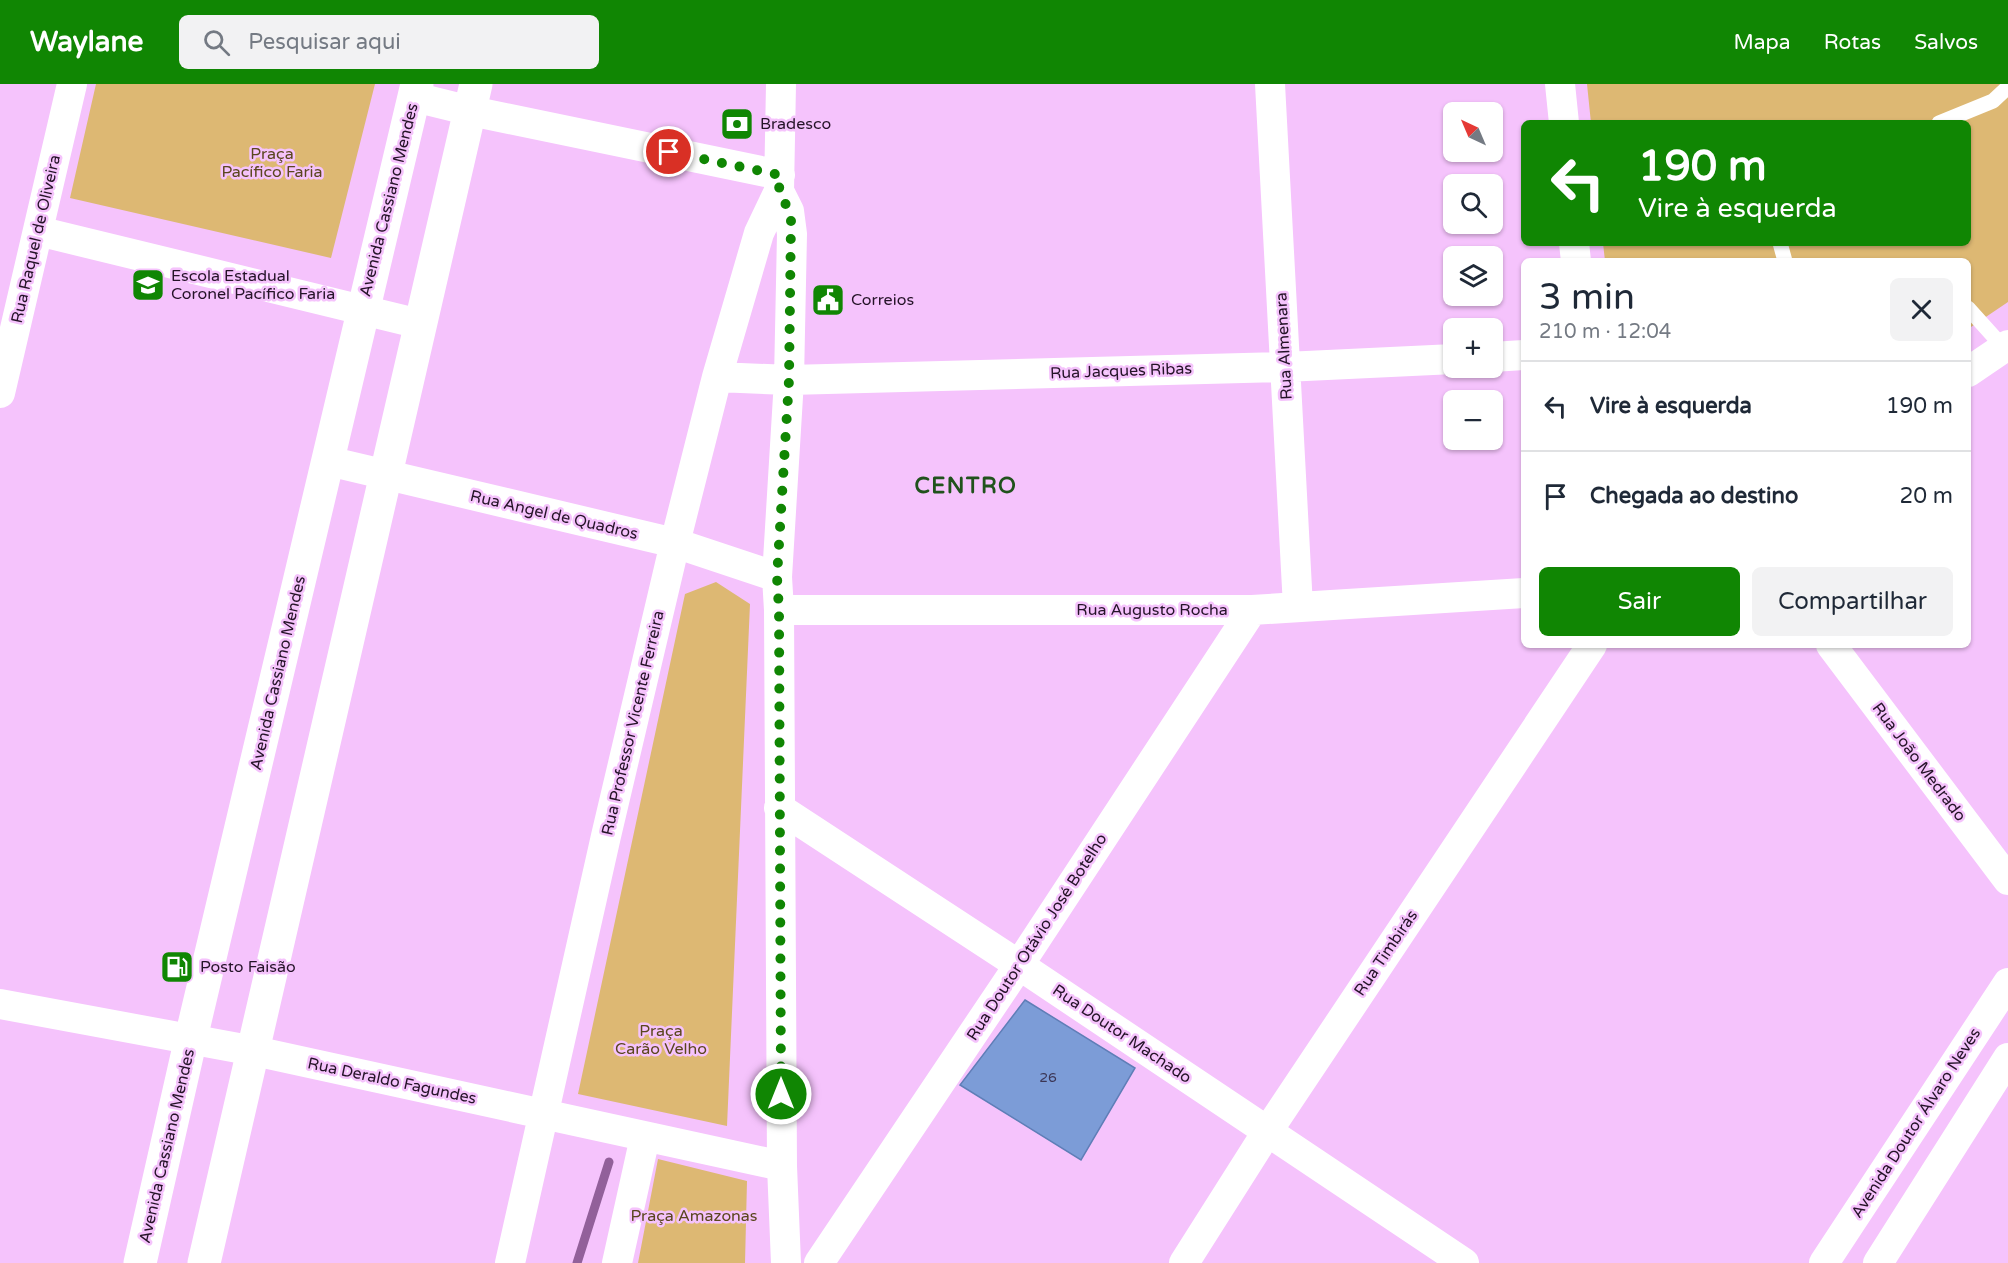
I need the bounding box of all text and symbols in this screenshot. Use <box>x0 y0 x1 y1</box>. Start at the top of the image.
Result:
search box <box>179 15 599 69</box>
text: Waylane <box>30 25 143 59</box>
icon: search <box>200 26 233 59</box>
text: Pesquisar aqui <box>248 29 401 55</box>
text: Mapa <box>1733 30 1791 55</box>
text: Rotas <box>1824 30 1881 55</box>
text: Salvos <box>1914 30 1978 55</box>
street label: Avenida Cassiano Mendes <box>355 101 423 299</box>
north arrow <box>1443 102 1503 162</box>
map controls <box>1443 102 1503 450</box>
bank icon: Bradesco <box>719 106 755 142</box>
place label: Bradesco <box>760 114 831 134</box>
pin <box>643 126 694 177</box>
icon: arrive <box>652 135 685 168</box>
text: 190 m <box>1638 141 1767 192</box>
park label: Praça Pacífico Faria <box>222 144 323 182</box>
icon: left <box>1539 144 1617 222</box>
street label: Rua Raquel de Oliveira <box>7 153 65 325</box>
button: search <box>1443 174 1503 234</box>
text: Vire à esquerda <box>1638 192 1837 225</box>
button: layers <box>1443 246 1503 306</box>
place label: Escola Estadual Coronel Pacífico Faria <box>171 266 335 304</box>
school or university icon: Escola Estadual Coronel Pacífico Faria <box>130 267 166 303</box>
text: 3 min <box>1539 276 1635 319</box>
button: close <box>1890 278 1953 341</box>
public building icon: Correios <box>810 282 846 318</box>
place label: Correios <box>851 290 914 310</box>
street label: Rua Almenara <box>1271 292 1297 400</box>
button: + <box>1443 318 1503 378</box>
text: 210 m · 12:04 <box>1539 320 1671 344</box>
street label: Rua Jacques Ribas <box>1050 359 1192 383</box>
button: − <box>1443 390 1503 450</box>
icon: left <box>1539 390 1572 423</box>
text: Vire à esquerda <box>1590 393 1752 419</box>
text: 190 m <box>1886 393 1953 419</box>
district label: CENTRO <box>915 473 1017 499</box>
icon: arrive <box>1539 480 1572 513</box>
text: Chegada ao destino <box>1590 483 1798 509</box>
text: 20 m <box>1899 483 1953 509</box>
street label: Rua Angel de Quadros <box>468 486 640 544</box>
button: Sair <box>1539 567 1740 636</box>
button: Compartilhar <box>1752 567 1953 636</box>
street label: Avenida Cassiano Mendes <box>246 574 310 772</box>
street label: Rua Augusto Rocha <box>1076 600 1228 620</box>
street label: Rua Professor Vicente Ferreira <box>597 609 669 837</box>
street label: Rua João Medrado <box>1868 699 1970 825</box>
street label: Rua Doutor Otávio José Botelho <box>962 830 1112 1044</box>
street label: Rua Timbirás <box>1350 906 1422 1000</box>
fuel station icon: Posto Faisão <box>159 949 195 985</box>
place label: Posto Faisão <box>200 957 296 977</box>
street label: Rua Doutor Machado <box>1049 980 1195 1088</box>
park label: Praça Carão Velho <box>615 1021 707 1059</box>
street label: Avenida Doutor Álvaro Neves <box>1847 1024 1985 1222</box>
street label: Avenida Cassiano Mendes <box>135 1047 199 1245</box>
street label: Rua Deraldo Fagundes <box>306 1053 478 1109</box>
position arrow <box>749 1062 813 1126</box>
house number: 26 <box>1039 1069 1057 1086</box>
park label: Praça Amazonas <box>630 1206 758 1226</box>

